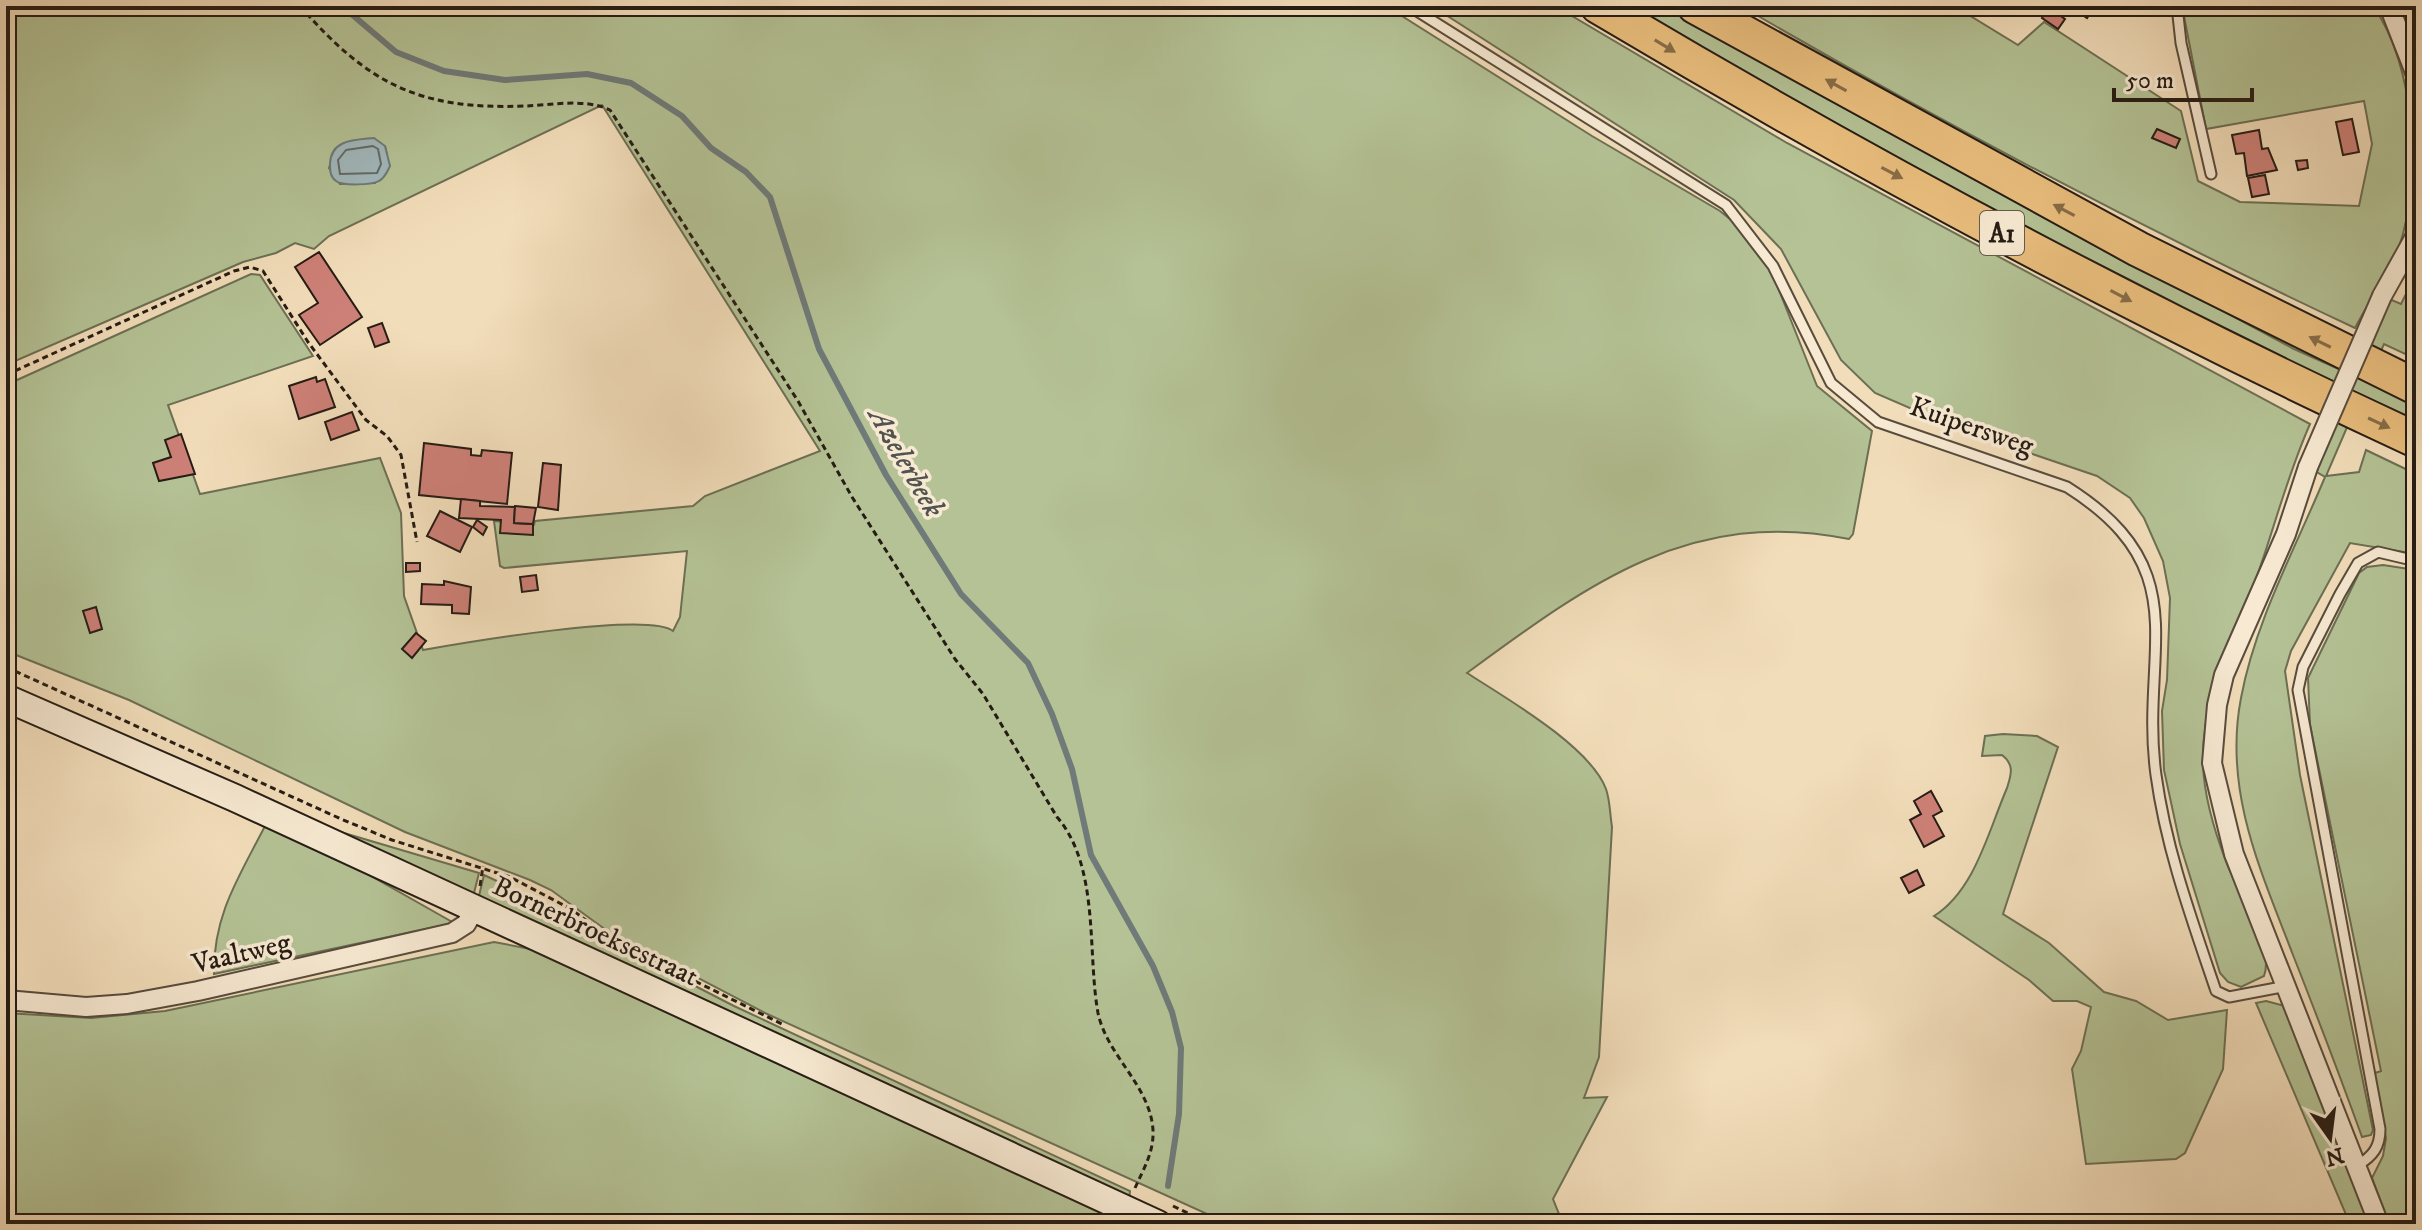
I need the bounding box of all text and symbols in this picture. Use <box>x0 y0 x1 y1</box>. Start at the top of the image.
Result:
one-way arrow <box>1654 39 1676 53</box>
scale bar <box>2114 52 2252 102</box>
text: 50 m <box>2126 66 2174 96</box>
one-way arrow <box>1825 79 1847 93</box>
one-way arrow <box>1881 166 1903 180</box>
one-way arrow <box>2053 203 2076 216</box>
road number: A1 <box>1980 211 2024 255</box>
one-way arrow <box>2110 289 2132 303</box>
one-way arrow <box>2309 335 2332 349</box>
street label: Kuipersweg <box>1905 389 2038 464</box>
water label: Azelerbeek <box>858 399 952 525</box>
one-way arrow <box>2368 416 2391 430</box>
street label: Bornerbroeksestraat <box>487 868 704 994</box>
street label: Vaaltweg <box>188 925 294 982</box>
north arrow <box>2290 1098 2370 1178</box>
text: N <box>2322 1141 2347 1171</box>

